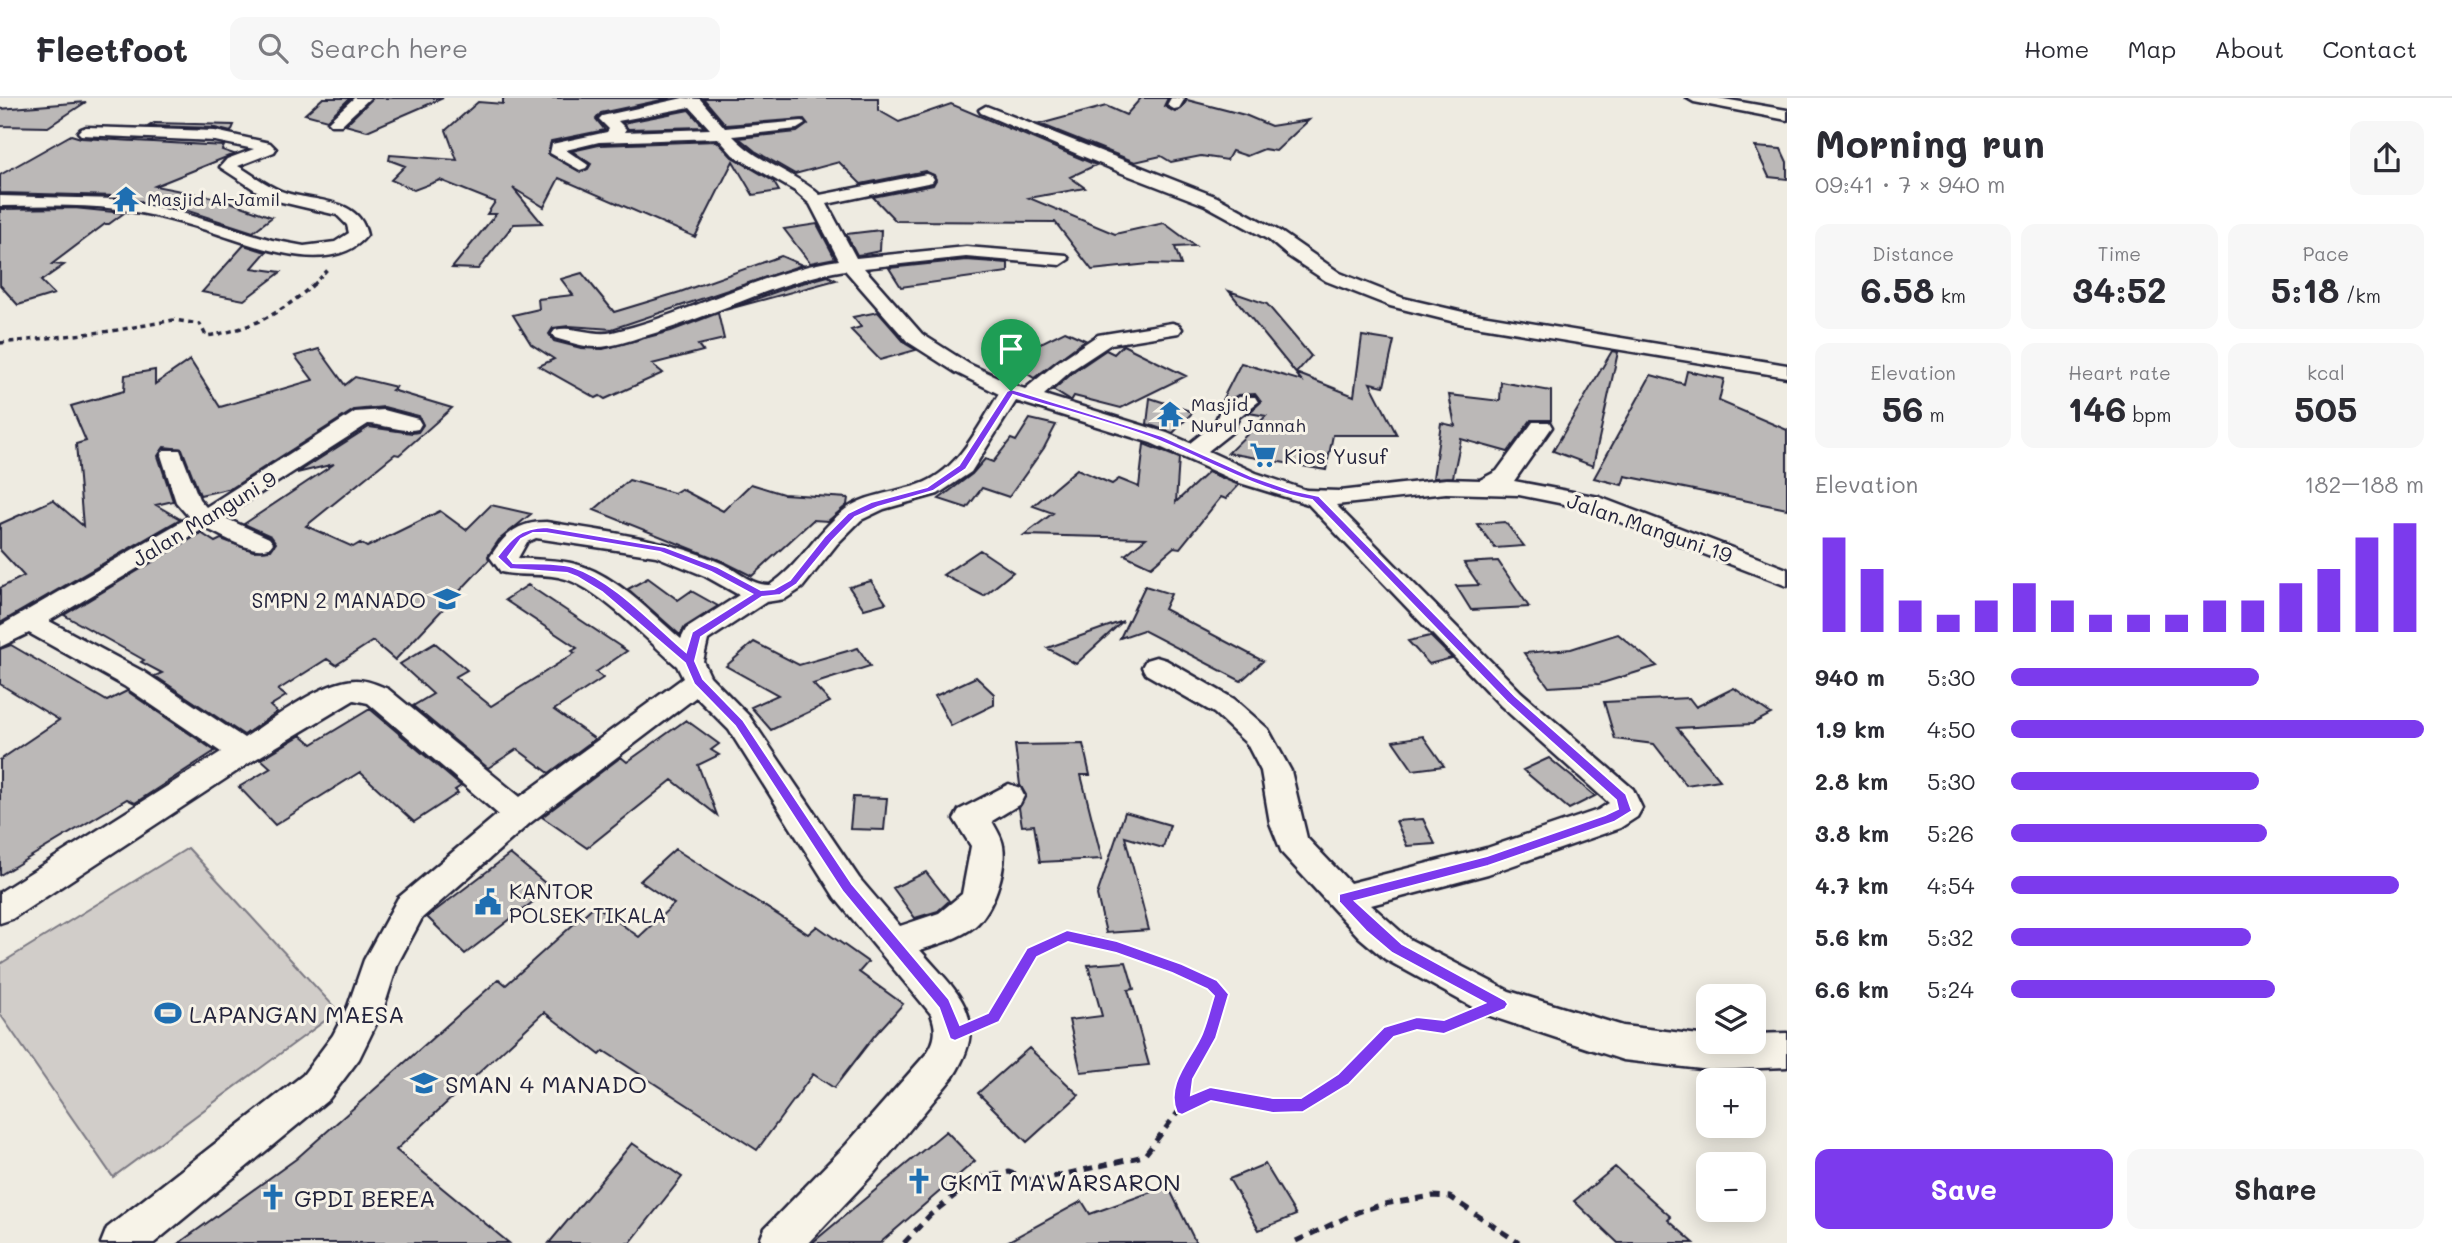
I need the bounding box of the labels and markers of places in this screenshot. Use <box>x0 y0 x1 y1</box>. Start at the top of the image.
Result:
temple icon: Masjid Al-Jamil <box>111 184 141 214</box>
place label: Masjid Al-Jamil <box>147 187 280 211</box>
pin <box>981 319 1041 391</box>
place label: Masjid Nurul Jannah <box>1191 392 1306 437</box>
temple icon: Masjid Nurul Jannah <box>1155 399 1185 429</box>
supermarket icon: Kios Yusuf <box>1248 440 1278 470</box>
place label: Kios Yusuf <box>1284 442 1388 469</box>
school or university icon: SMPN 2 MANADO <box>432 584 462 614</box>
place label: SMPN 2 MANADO <box>252 586 426 613</box>
place label: KANTOR POLSEK TIKALA <box>509 877 667 928</box>
public building icon: KANTOR POLSEK TIKALA <box>473 887 503 917</box>
sports icon: LAPANGAN MAESA <box>153 998 183 1028</box>
place label: LAPANGAN MAESA <box>189 998 405 1029</box>
school or university icon: SMAN 4 MANADO <box>409 1068 439 1098</box>
place label: SMAN 4 MANADO <box>445 1068 647 1099</box>
church icon: GKMI MAWARSARON <box>904 1166 934 1196</box>
place label: GKMI MAWARSARON <box>940 1166 1181 1197</box>
church icon: GPDI BEREA <box>258 1182 288 1212</box>
place label: GPDI BEREA <box>294 1182 436 1213</box>

